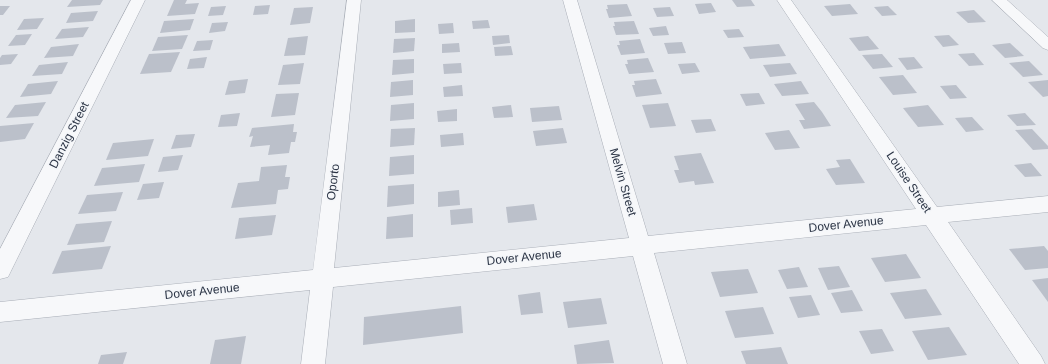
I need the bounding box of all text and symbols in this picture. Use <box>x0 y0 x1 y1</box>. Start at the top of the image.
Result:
street label: Danzig Street <box>46 99 92 171</box>
street label: Melvin Street <box>607 146 640 218</box>
street label: Louise Street <box>883 149 935 216</box>
street label: Oporto <box>324 163 342 201</box>
street label: Dover Avenue <box>808 213 884 235</box>
street label: Dover Avenue <box>486 246 562 268</box>
street label: Dover Avenue <box>164 280 240 302</box>

